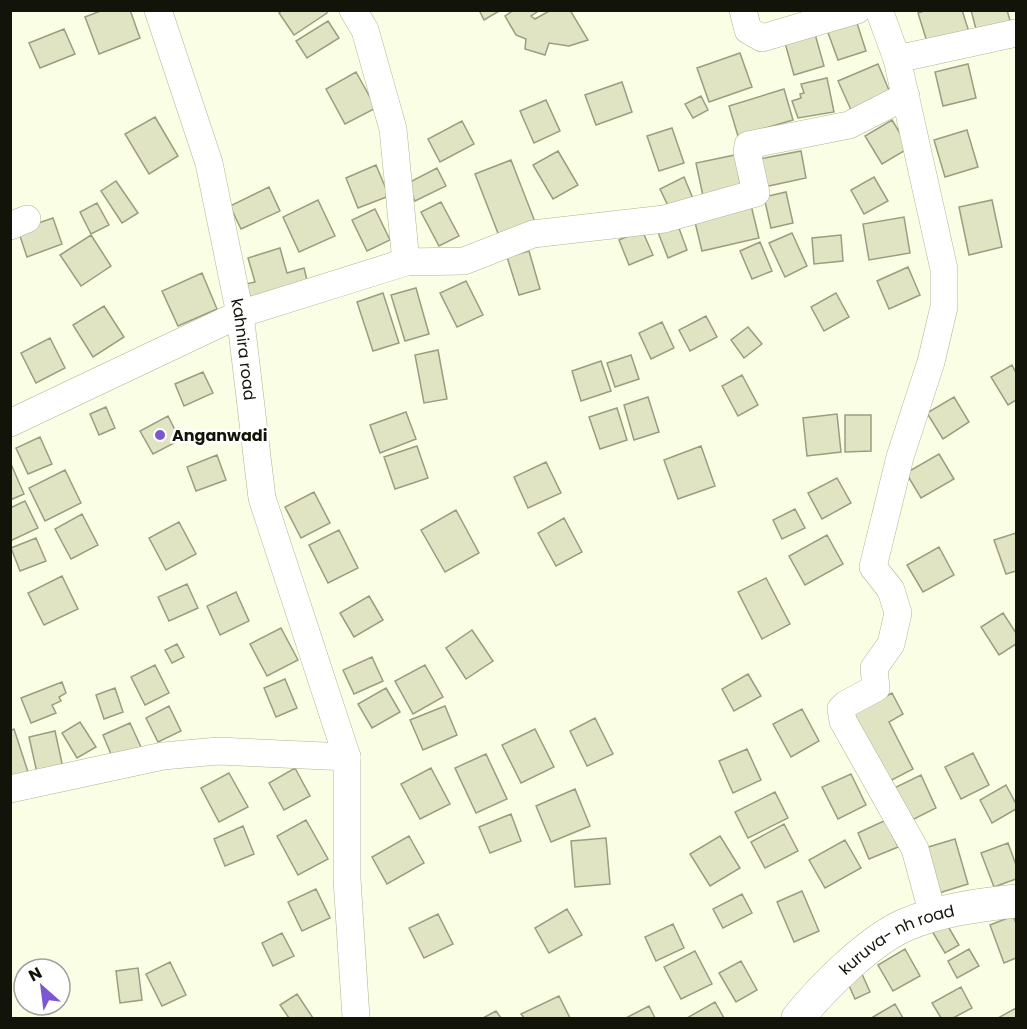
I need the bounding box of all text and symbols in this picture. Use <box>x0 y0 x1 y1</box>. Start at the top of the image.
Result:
street label: kahnira road <box>226 296 262 402</box>
place label: Anganwadi <box>172 424 267 447</box>
marker: Anganwadi <box>153 428 167 442</box>
street label: kuruva- nh road <box>834 899 957 980</box>
north arrow <box>12 957 72 1017</box>
text: N <box>24 961 46 987</box>

